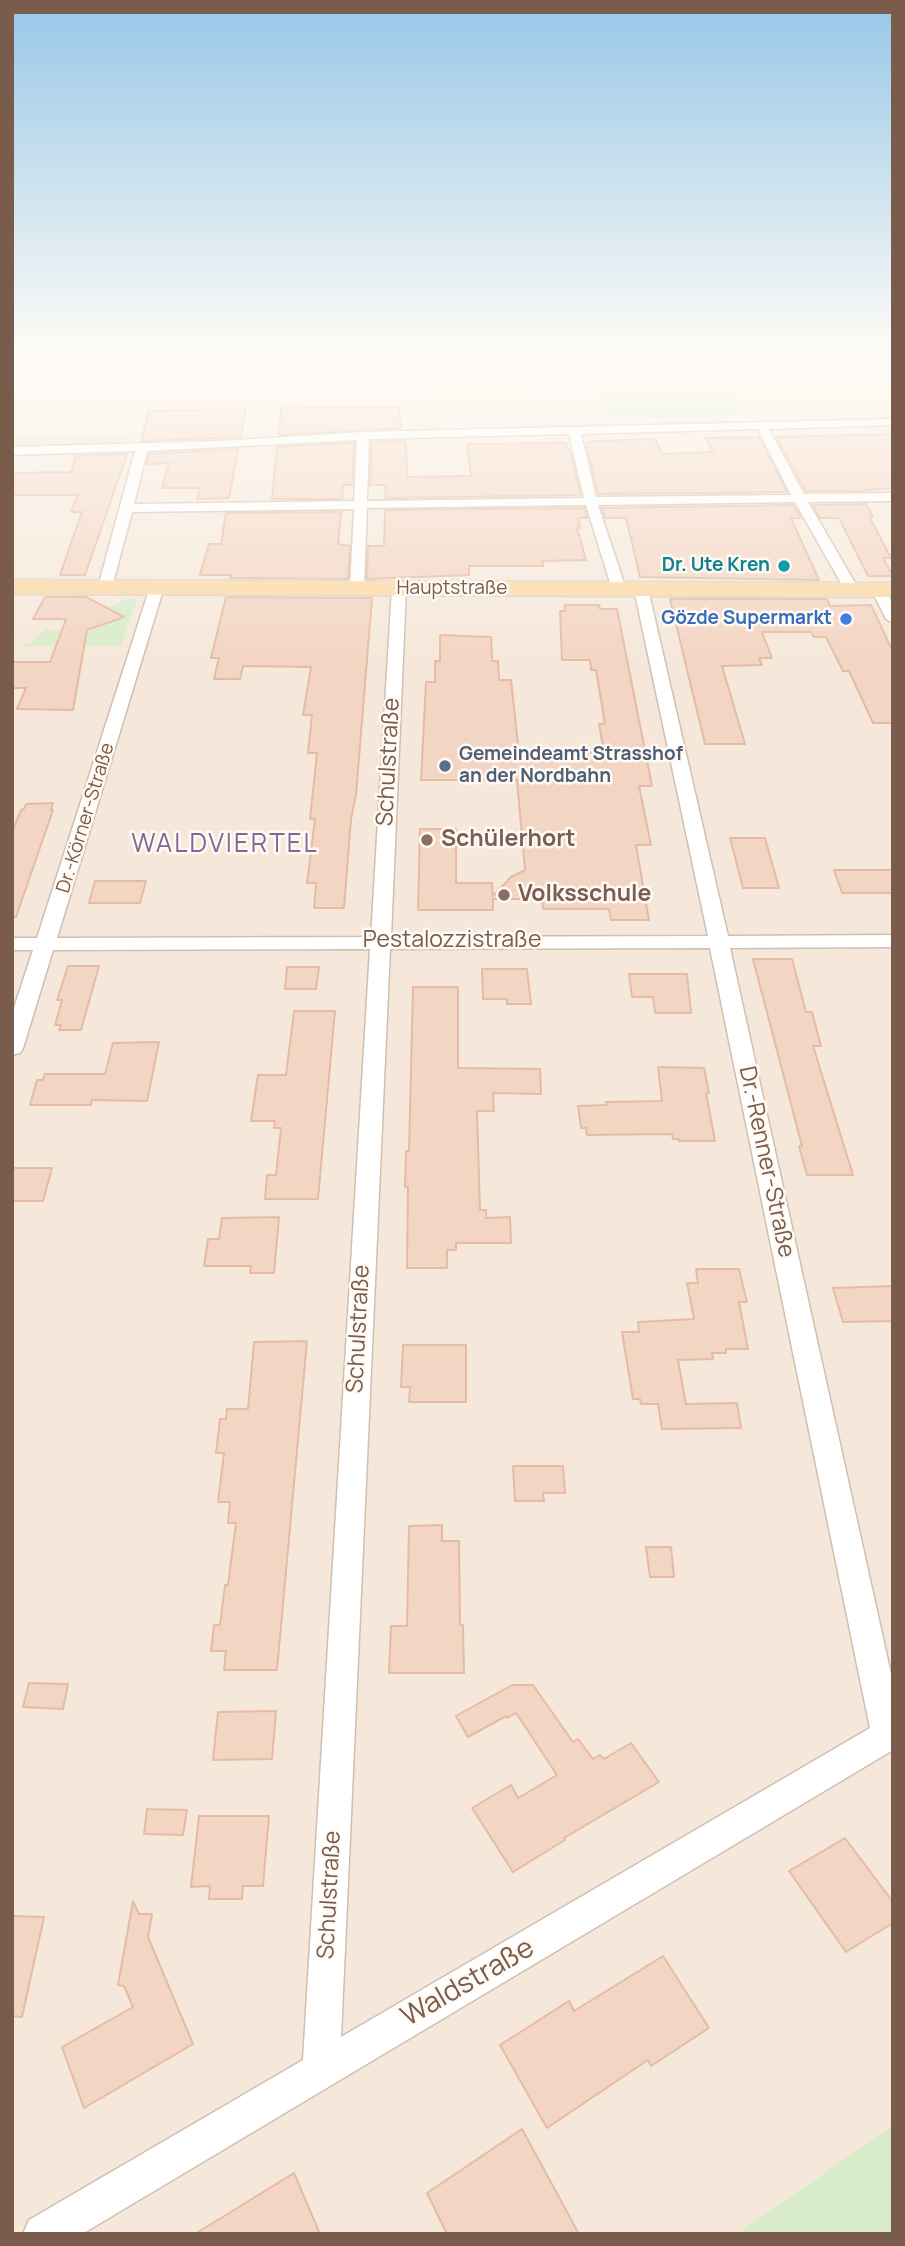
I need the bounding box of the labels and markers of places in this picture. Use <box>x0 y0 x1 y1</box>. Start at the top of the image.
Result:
place label: Dr. Ute Kren <box>662 555 770 577</box>
marker: Dr. Ute Kren <box>776 558 792 574</box>
place label: Gözde Supermarkt <box>661 608 832 630</box>
marker: Gözde Supermarkt <box>838 611 854 627</box>
place label: Gemeindeamt Strasshof an der Nordbahn <box>459 744 683 788</box>
marker: Gemeindeamt Strasshof an der Nordbahn <box>437 758 453 774</box>
place label: Schülerhort <box>441 826 575 854</box>
marker: Schülerhort <box>419 832 435 848</box>
place label: Volksschule <box>518 881 651 909</box>
marker: Volksschule <box>496 887 512 903</box>

